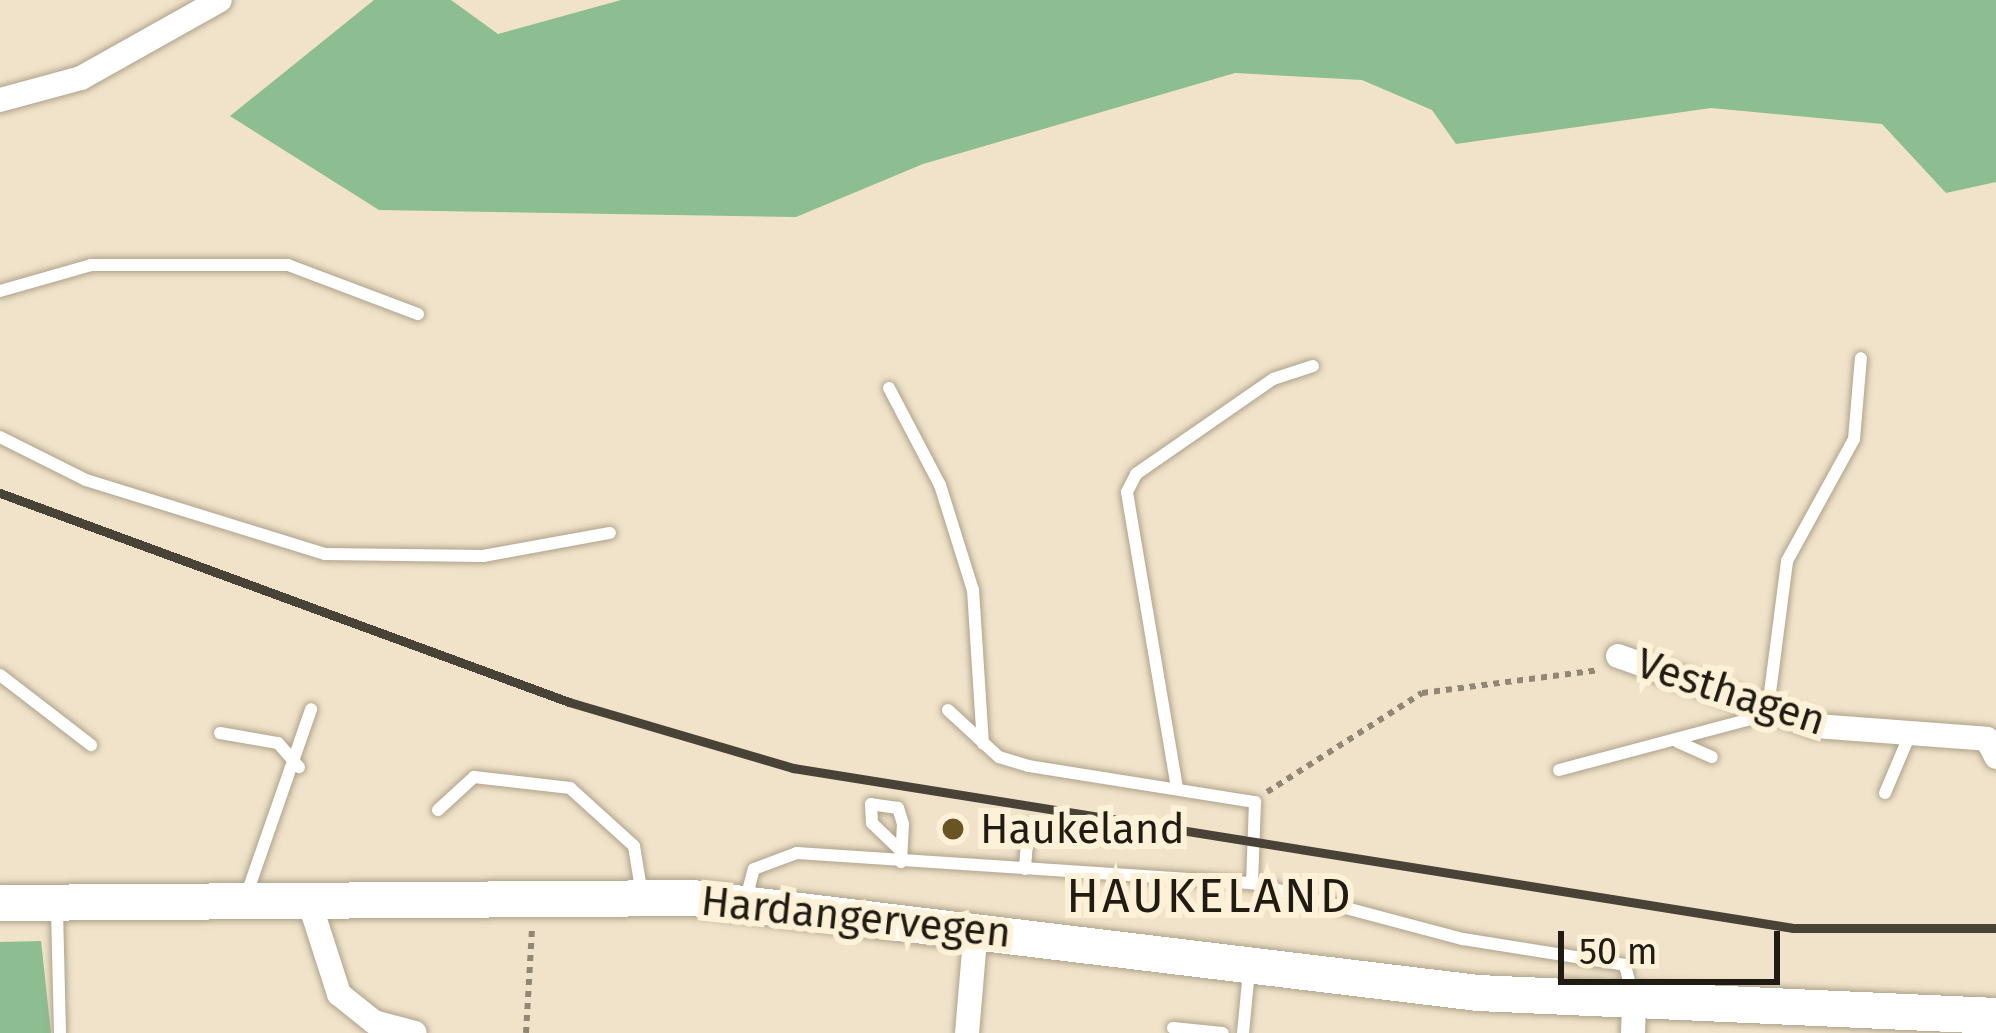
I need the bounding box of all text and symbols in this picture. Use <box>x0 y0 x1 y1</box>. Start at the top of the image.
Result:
street label: Vesthagen <box>1630 638 1832 746</box>
place label: Haukeland <box>980 804 1185 854</box>
marker: Haukeland <box>937 813 969 845</box>
district label: HAUKELAND <box>1066 868 1354 926</box>
street label: Hardangervegen <box>699 876 1013 958</box>
scale bar <box>1564 907 1786 981</box>
text: 50 m <box>1579 930 1658 974</box>

